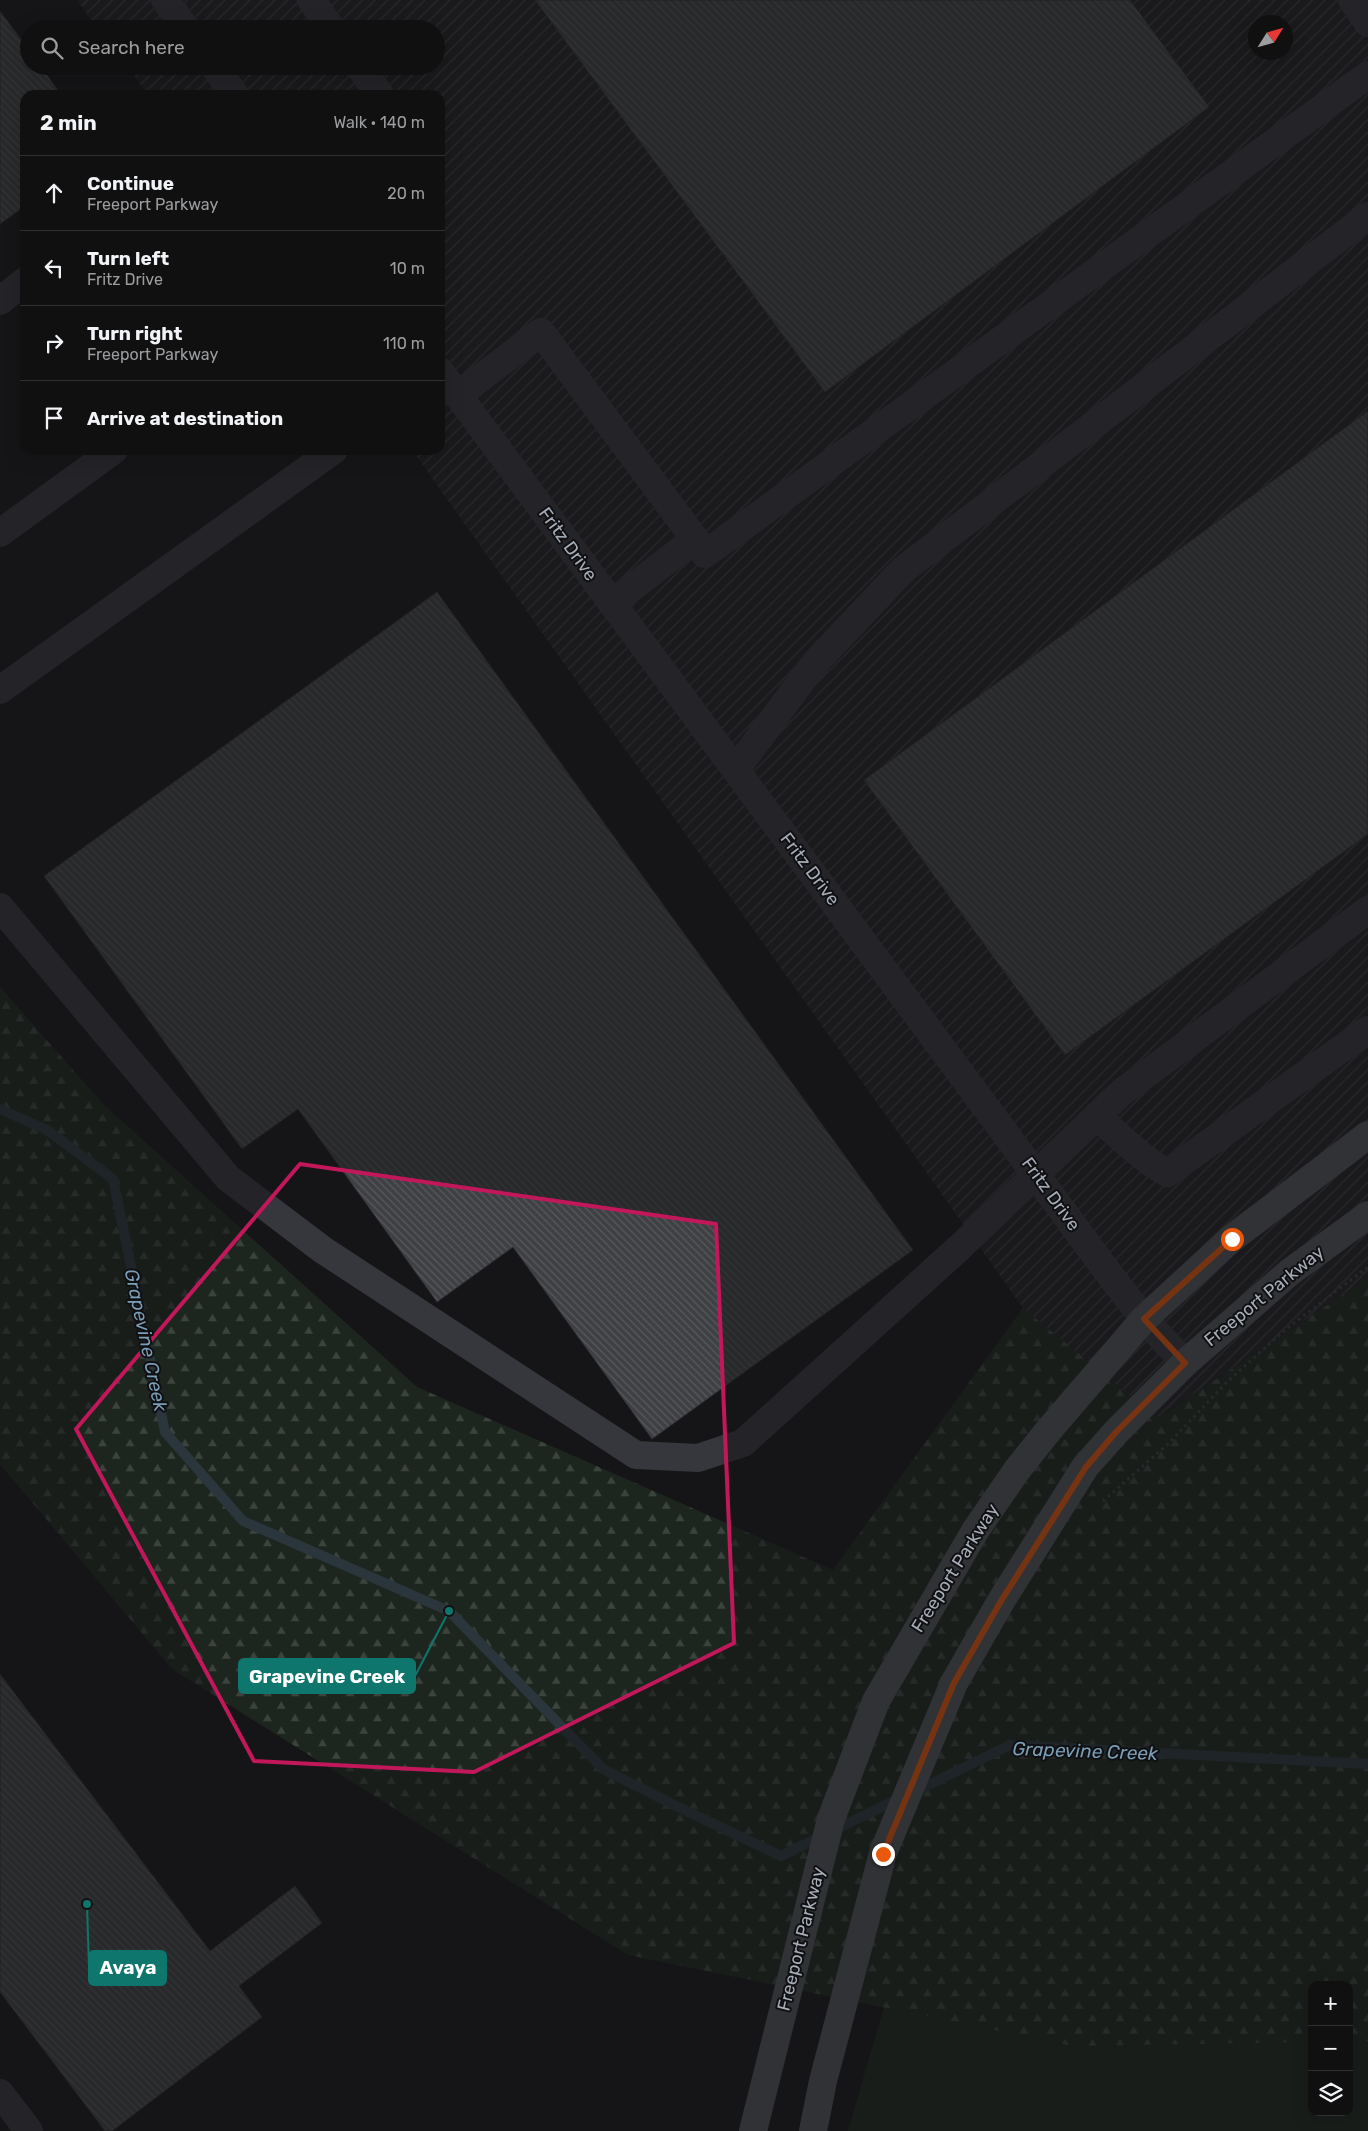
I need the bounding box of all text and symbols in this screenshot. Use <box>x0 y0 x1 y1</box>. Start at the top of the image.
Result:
north arrow <box>1248 15 1293 60</box>
search box <box>20 20 445 75</box>
icon: search <box>38 34 66 62</box>
text: Search here <box>78 36 185 59</box>
text: 2 min <box>40 110 97 135</box>
text: Walk · 140 m <box>334 113 425 132</box>
text: Continue <box>87 172 174 195</box>
icon: ahead <box>40 179 68 207</box>
text: 20 m <box>387 184 425 203</box>
text: Freeport Parkway <box>87 195 218 214</box>
text: Turn left <box>87 247 169 270</box>
icon: left <box>40 254 68 282</box>
text: 10 m <box>390 259 425 278</box>
text: Fritz Drive <box>87 270 163 289</box>
text: Turn right <box>87 322 182 345</box>
icon: right <box>40 329 68 357</box>
text: 110 m <box>383 334 425 353</box>
text: Freeport Parkway <box>87 345 218 364</box>
icon: arrive <box>40 404 68 432</box>
text: Arrive at destination <box>87 407 283 430</box>
street label: Fritz Drive <box>534 503 602 585</box>
street label: Fritz Drive <box>776 828 844 910</box>
street label: Fritz Drive <box>1017 1153 1085 1235</box>
route start <box>1221 1228 1244 1251</box>
street label: Freeport Parkway <box>1200 1241 1328 1351</box>
water label: Grapevine Creek <box>120 1266 172 1414</box>
street label: Freeport Parkway <box>907 1499 1003 1636</box>
callout: Grapevine Creek <box>239 1659 415 1693</box>
text: Grapevine Creek <box>249 1665 405 1688</box>
water label: Grapevine Creek <box>1012 1737 1158 1765</box>
route end <box>872 1843 895 1866</box>
street label: Freeport Parkway <box>772 1865 830 2013</box>
callout: Avaya <box>89 1951 166 1985</box>
text: Avaya <box>100 1956 156 1979</box>
map controls <box>1308 1981 1353 2116</box>
button: + <box>1308 1981 1353 2026</box>
button: − <box>1308 2026 1353 2071</box>
button: layers <box>1308 2071 1353 2116</box>

